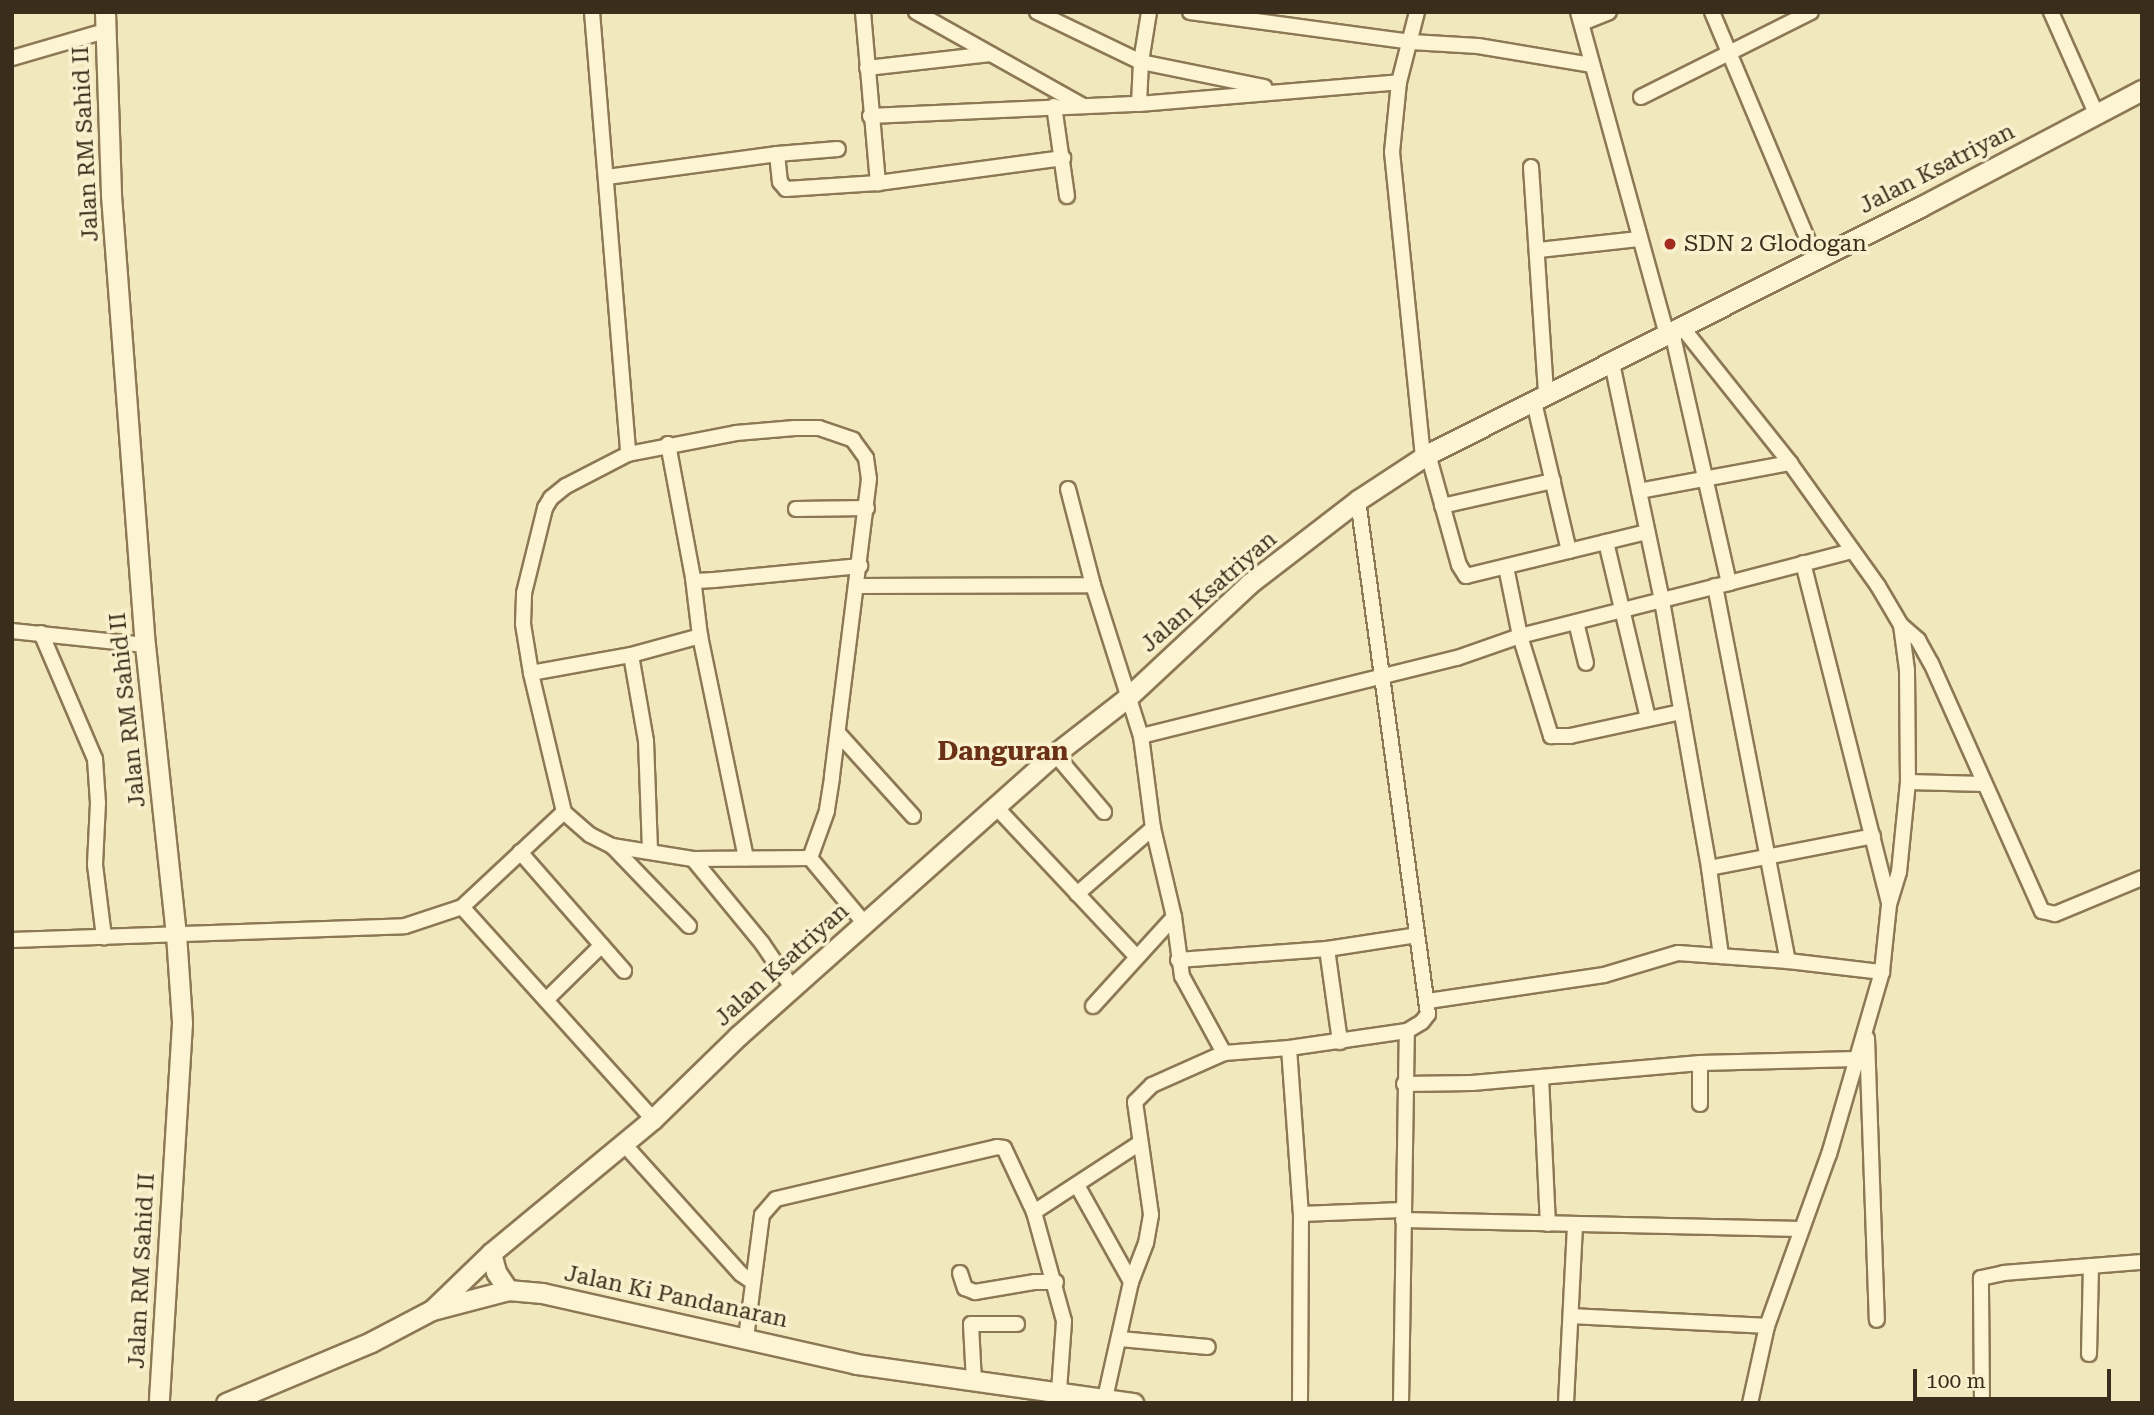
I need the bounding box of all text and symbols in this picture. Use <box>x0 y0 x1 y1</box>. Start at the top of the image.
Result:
street label: Jalan RM Sahid II <box>67 46 105 242</box>
street label: Jalan Ksatriyan <box>1855 118 2019 220</box>
place label: SDN 2 Glodogan <box>1684 230 1867 258</box>
marker: SDN 2 Glodogan <box>1662 236 1678 252</box>
street label: Jalan Ksatriyan <box>1135 526 1283 658</box>
street label: Jalan RM Sahid II <box>104 611 152 809</box>
district label: Danguran <box>937 736 1069 768</box>
street label: Jalan Ksatriyan <box>709 898 855 1032</box>
street label: Jalan RM Sahid II <box>123 1173 161 1369</box>
street label: Jalan Ki Pandanaran <box>562 1260 790 1334</box>
scale bar <box>1916 1356 2114 1400</box>
text: 100 m <box>1926 1369 1986 1393</box>

